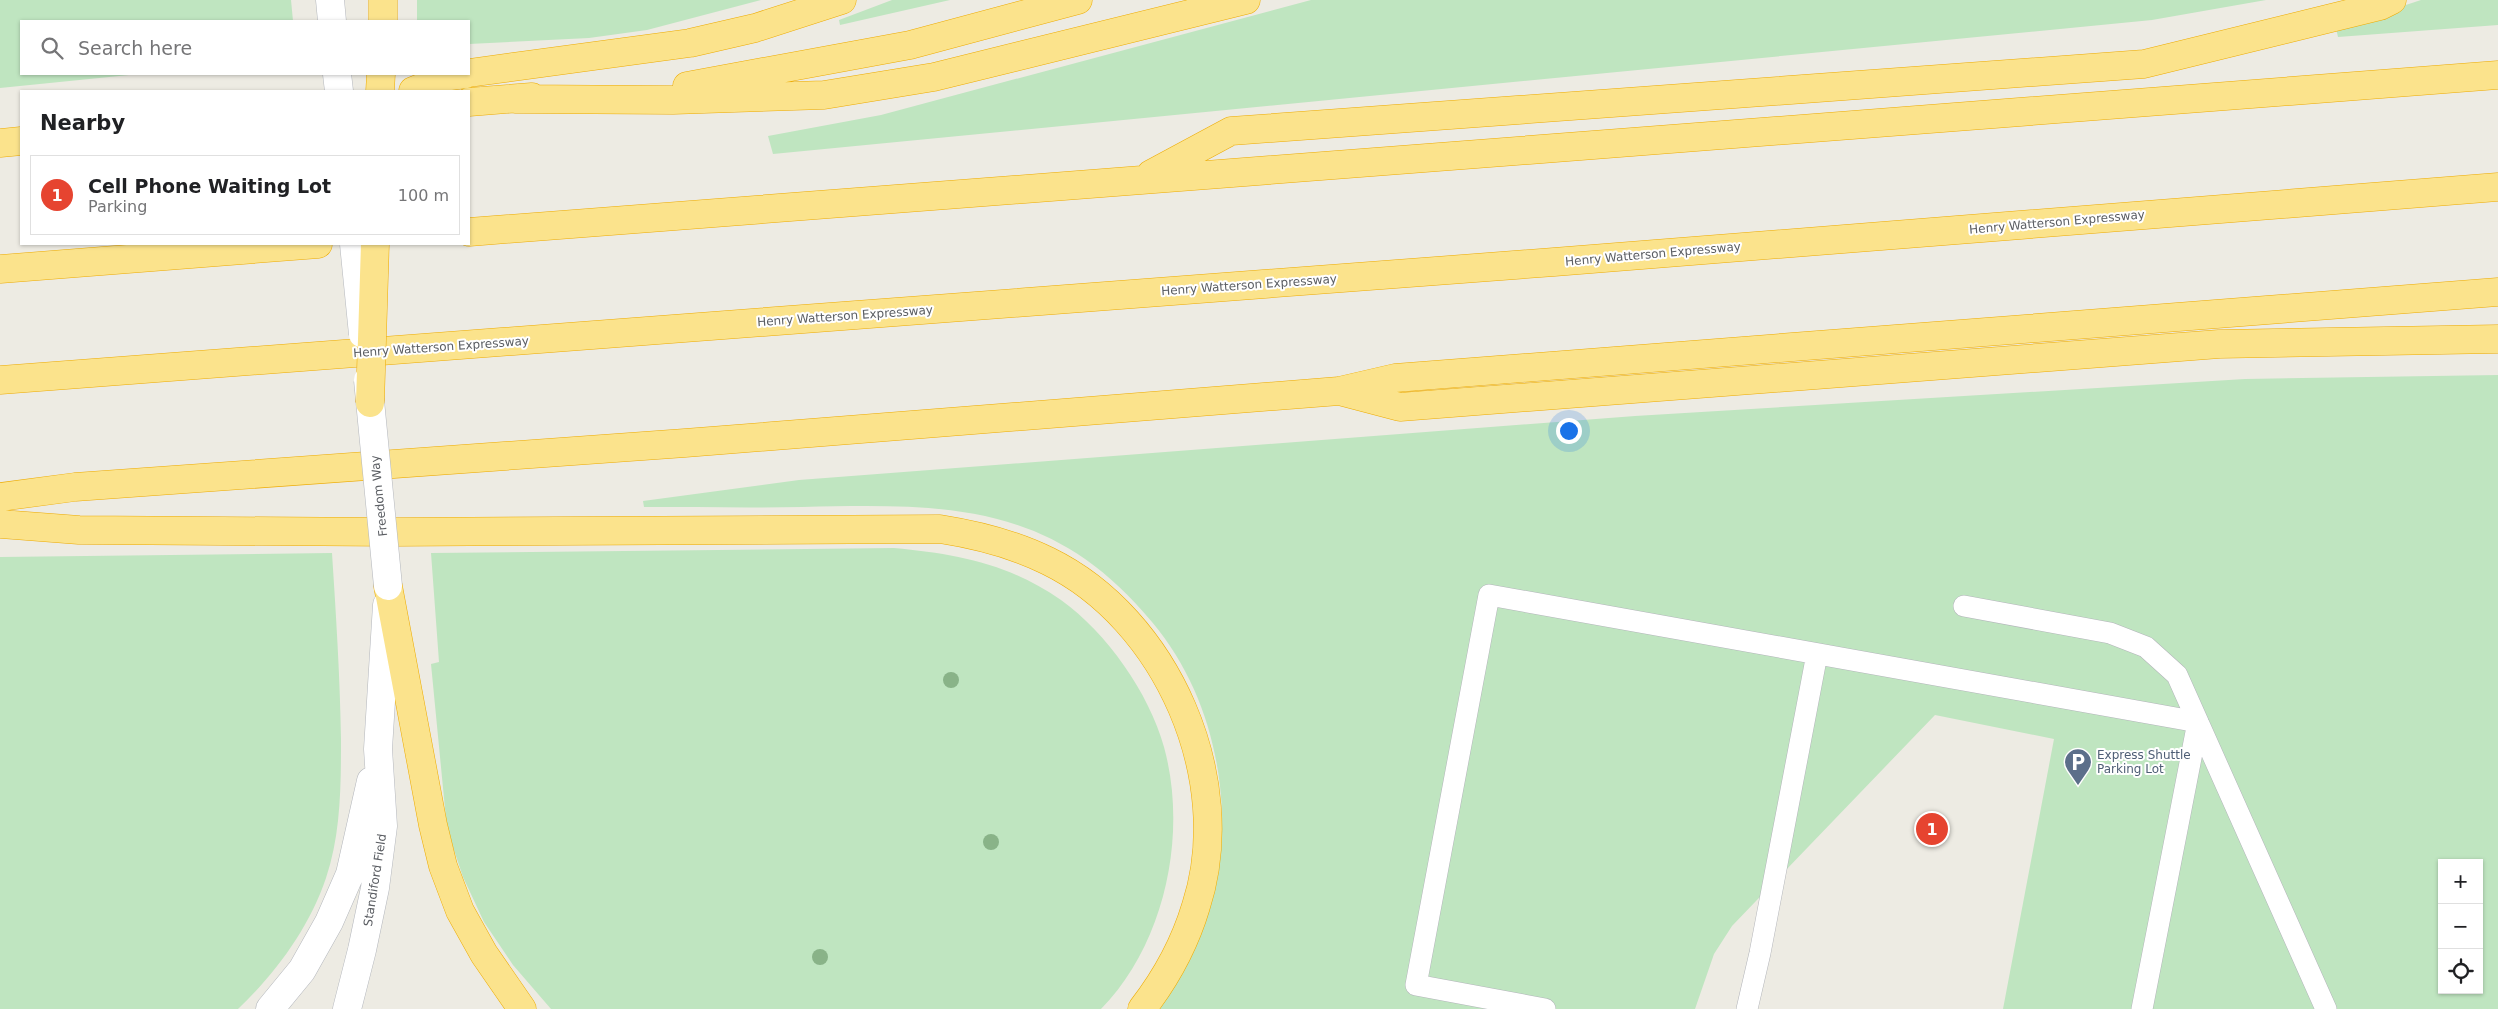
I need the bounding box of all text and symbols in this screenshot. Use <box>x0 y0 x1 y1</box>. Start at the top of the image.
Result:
search box <box>20 20 470 75</box>
icon: search <box>38 34 66 62</box>
text: Search here <box>78 37 192 59</box>
text: Nearby <box>40 111 125 135</box>
text: Cell Phone Waiting Lot <box>88 175 331 197</box>
text: 1 <box>51 186 63 205</box>
text: 100 m <box>398 186 449 205</box>
text: Parking <box>88 197 147 216</box>
street label: Henry Watterson Expressway <box>1969 207 2145 237</box>
street label: Henry Watterson Expressway <box>1565 239 1741 269</box>
street label: Henry Watterson Expressway <box>1161 272 1337 298</box>
street label: Henry Watterson Expressway <box>757 303 933 329</box>
street label: Henry Watterson Expressway <box>353 334 529 360</box>
your location <box>1556 418 1582 444</box>
street label: Freedom Way <box>368 455 390 537</box>
parking icon: Express Shuttle Parking Lot <box>2063 747 2093 786</box>
place label: Express Shuttle Parking Lot <box>2097 748 2191 776</box>
pin: 1 <box>1916 810 1948 848</box>
street label: Standiford Field <box>361 833 389 927</box>
map controls <box>2438 859 2483 994</box>
button: + <box>2438 859 2483 904</box>
button: − <box>2438 904 2483 949</box>
button: locate <box>2438 949 2483 994</box>

